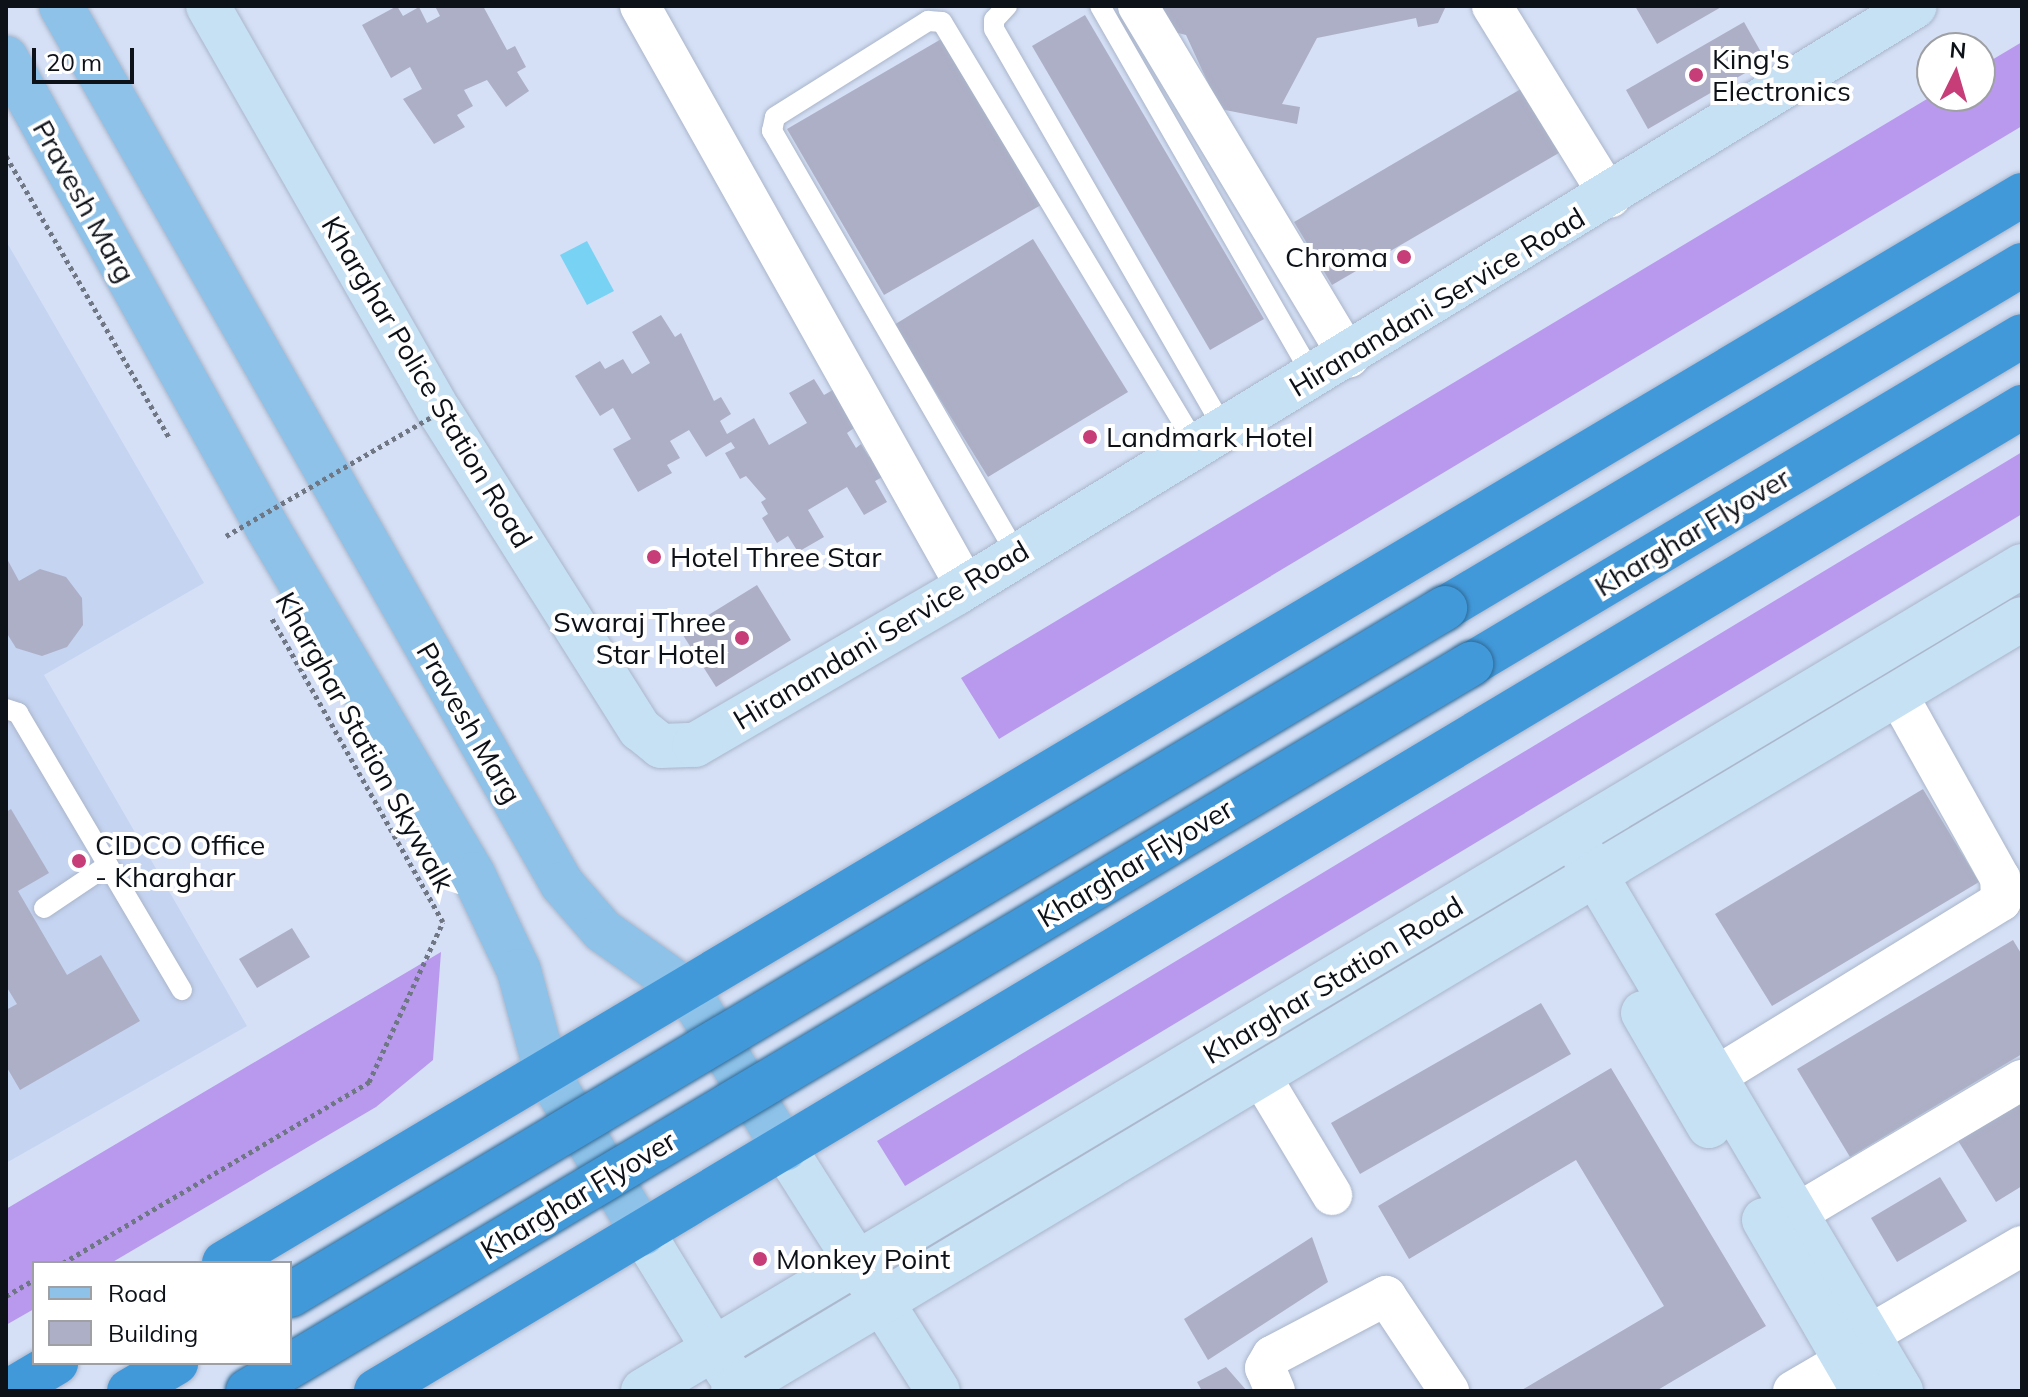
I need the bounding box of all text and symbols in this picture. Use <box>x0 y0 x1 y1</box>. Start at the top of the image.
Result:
scale bar <box>36 32 138 82</box>
north arrow <box>1916 32 1996 112</box>
text: N <box>1948 35 1967 65</box>
place label: King's Electronics <box>1712 42 1851 108</box>
text: 20 m <box>46 47 102 77</box>
marker: King's Electronics <box>1687 66 1705 84</box>
street label: Pravesh Marg <box>26 114 142 288</box>
street label: Hiranandani Service Road <box>1283 200 1591 404</box>
street label: Kharghar Police Station Road <box>315 210 539 554</box>
place label: Chroma <box>1285 240 1388 274</box>
marker: Chroma <box>1395 248 1413 266</box>
place label: Landmark Hotel <box>1106 420 1313 454</box>
marker: Landmark Hotel <box>1081 428 1099 446</box>
street label: Kharghar Flyover <box>1588 461 1796 603</box>
street label: Hiranandani Service Road <box>727 533 1035 737</box>
place label: Hotel Three Star <box>670 540 881 574</box>
marker: Hotel Three Star <box>645 548 663 566</box>
street label: Kharghar Station Skywalk <box>269 586 461 898</box>
place label: Swaraj Three Star Hotel <box>553 605 726 671</box>
marker: Swaraj Three Star Hotel <box>733 629 751 647</box>
street label: Pravesh Marg <box>409 637 529 809</box>
street label: Kharghar Flyover <box>1031 792 1239 934</box>
place label: CIDCO Office - Kharghar <box>95 828 265 894</box>
marker: CIDCO Office - Kharghar <box>70 852 88 870</box>
street label: Kharghar Station Road <box>1197 889 1469 1071</box>
street label: Kharghar Flyover <box>474 1124 682 1266</box>
place label: Monkey Point <box>776 1242 950 1276</box>
marker: Monkey Point <box>751 1250 769 1268</box>
legend <box>32 1261 292 1365</box>
text: Road <box>108 1278 167 1308</box>
text: Building <box>108 1318 198 1348</box>

